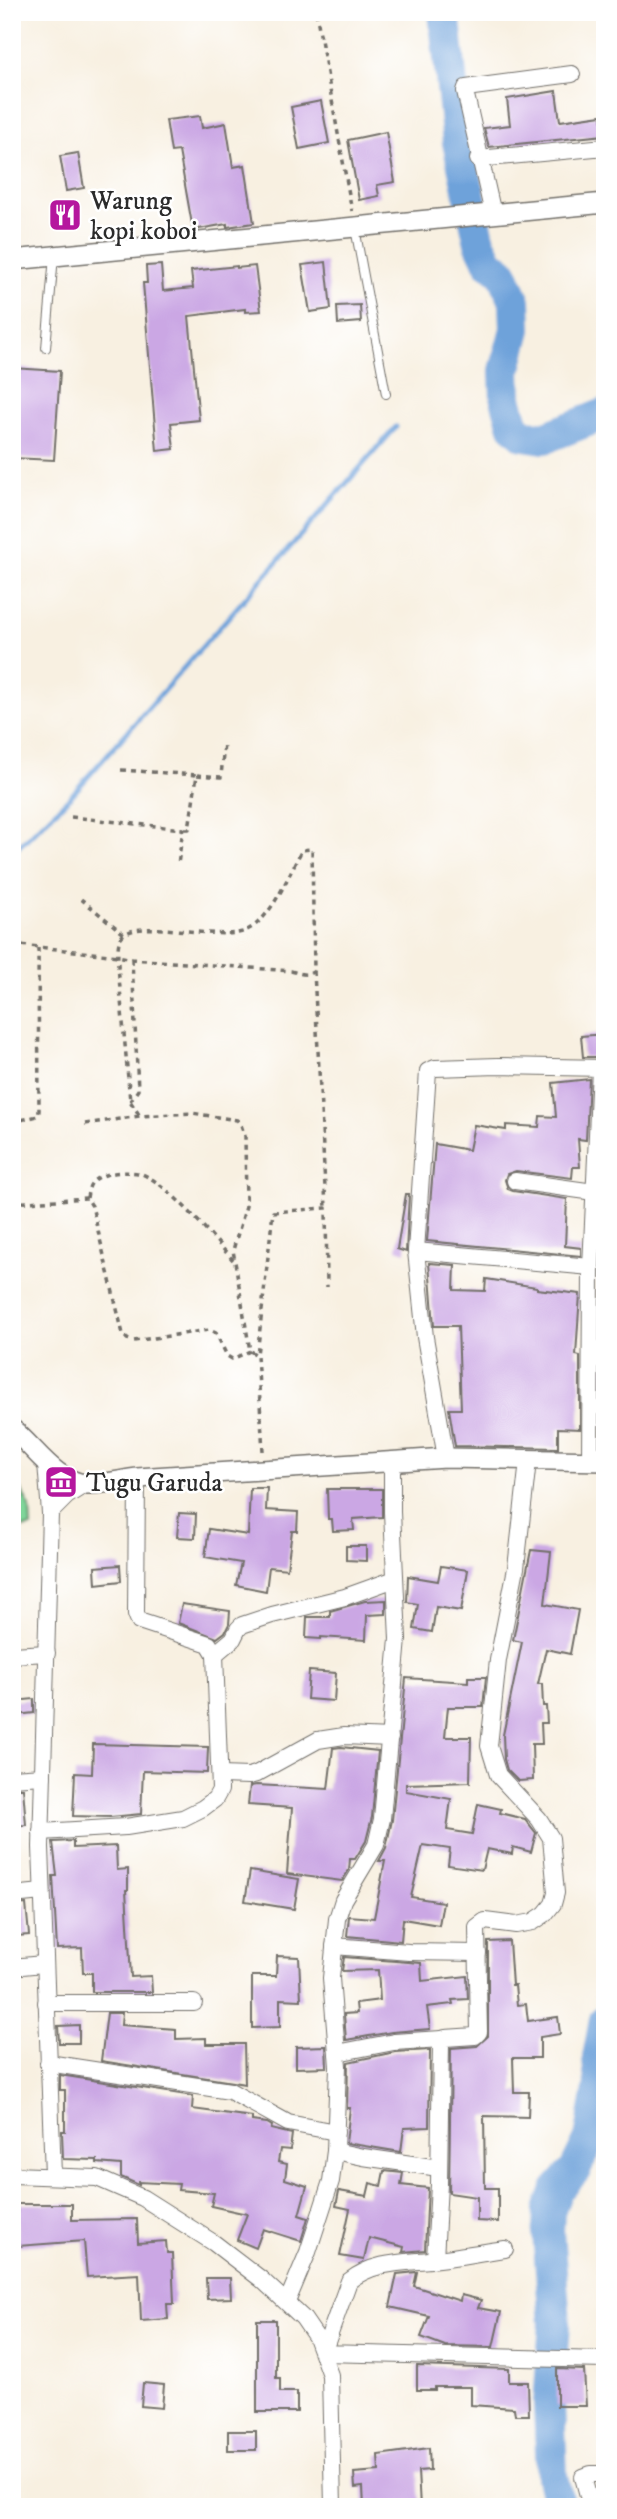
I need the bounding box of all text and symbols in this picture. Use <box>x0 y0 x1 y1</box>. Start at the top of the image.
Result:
place label: Warung kopi koboi <box>89 185 197 248</box>
restaurant icon: Warung kopi koboi <box>46 196 84 234</box>
museum icon: Tugu Garuda <box>42 1463 80 1501</box>
place label: Tugu Garuda <box>86 1467 223 1500</box>

